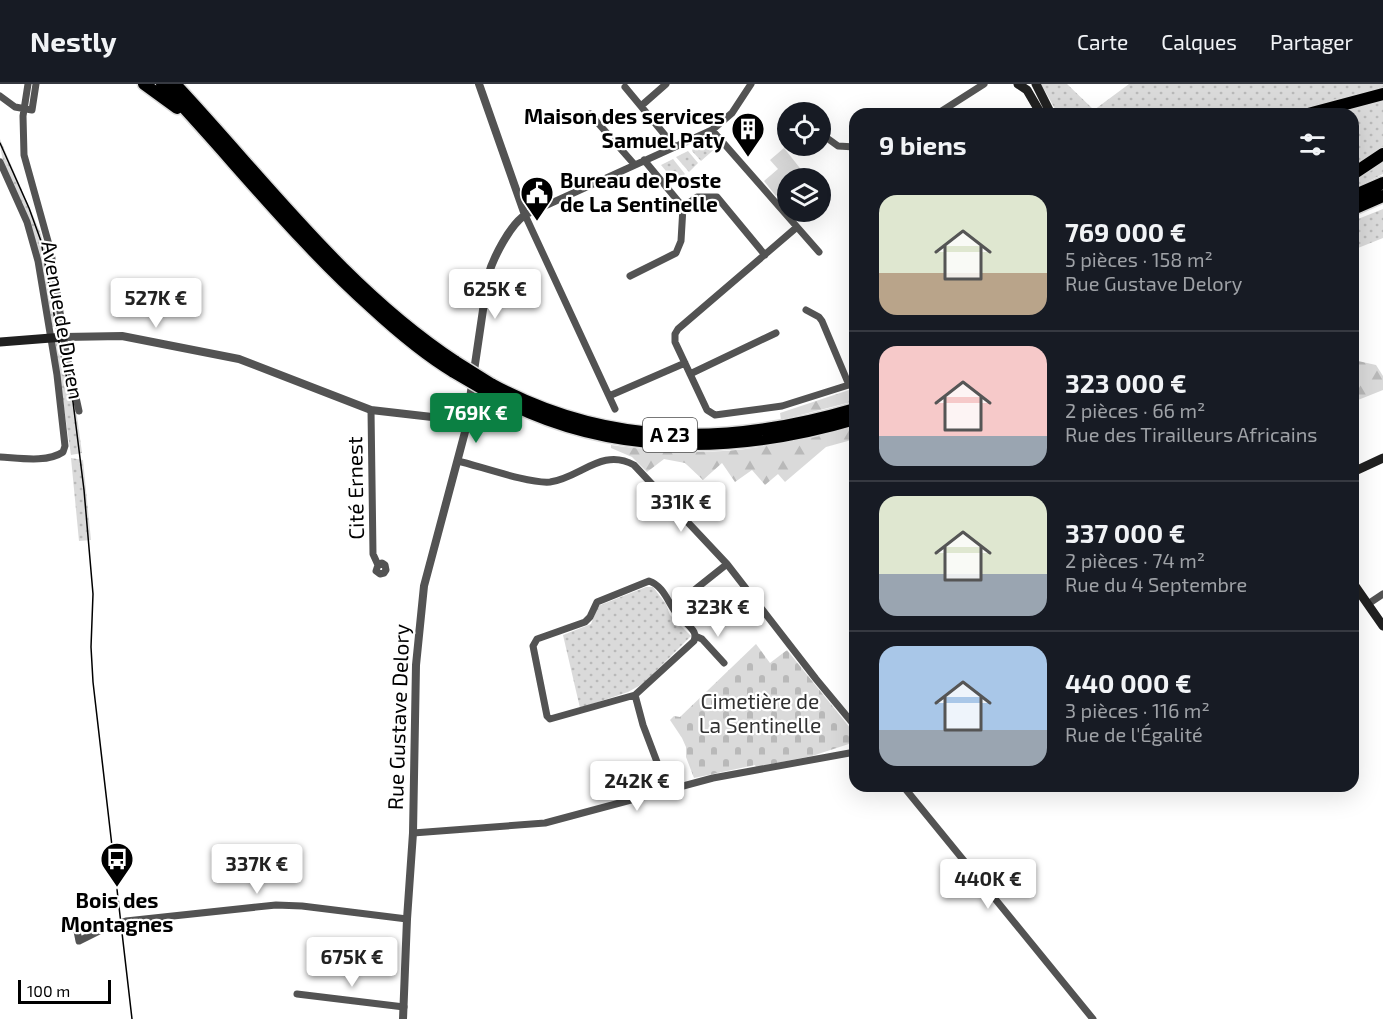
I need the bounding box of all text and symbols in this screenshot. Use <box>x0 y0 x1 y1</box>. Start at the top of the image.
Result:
text: Nestly <box>30 24 117 58</box>
text: Carte <box>1077 29 1128 54</box>
text: Calques <box>1161 29 1237 54</box>
text: Partager <box>1270 29 1353 54</box>
map controls <box>777 102 831 222</box>
button: locate <box>777 102 831 156</box>
place label: Maison des services Samuel Paty <box>524 103 725 153</box>
building icon: Maison des services Samuel Paty <box>730 111 766 158</box>
icon: filters <box>1296 128 1329 161</box>
text: 9 biens <box>879 129 967 160</box>
place label: Bureau de Poste de La Sentinelle <box>560 167 721 216</box>
button: layers <box>777 168 831 222</box>
public building icon: Bureau de Poste de La Sentinelle <box>519 175 555 222</box>
text: 769 000 € <box>1065 216 1187 247</box>
icon: home <box>927 219 999 291</box>
street label: Avenue de Duren <box>37 238 90 401</box>
text: 5 pièces · 158 m² <box>1065 247 1213 271</box>
pin: 625K € <box>446 269 544 320</box>
text: Rue Gustave Delory <box>1065 271 1242 295</box>
text: 625K € <box>463 276 527 300</box>
pin: 527K € <box>107 278 205 329</box>
text: 527K € <box>125 285 187 309</box>
text: 323 000 € <box>1065 367 1187 398</box>
icon: home <box>927 370 999 442</box>
pin: 769K € <box>427 393 525 444</box>
text: 2 pièces · 66 m² <box>1065 398 1205 422</box>
text: 769K € <box>444 400 508 424</box>
road number: A 23 <box>643 418 697 452</box>
text: Rue des Tirailleurs Africains <box>1065 422 1317 446</box>
street label: Cité Ernest <box>341 436 368 540</box>
pin: 331K € <box>632 482 730 533</box>
text: 331K € <box>651 489 711 513</box>
text: 337 000 € <box>1065 517 1185 548</box>
icon: home <box>927 520 999 592</box>
text: 2 pièces · 74 m² <box>1065 548 1205 572</box>
text: Rue du 4 Septembre <box>1065 572 1247 596</box>
pin: 323K € <box>669 587 767 638</box>
text: 323K € <box>686 594 750 618</box>
street label: Rue Gustave Delory <box>382 623 413 810</box>
text: 440 000 € <box>1065 667 1192 698</box>
icon: home <box>927 670 999 742</box>
park label: Cimetière de La Sentinelle <box>699 688 821 737</box>
text: 3 pièces · 116 m² <box>1065 698 1210 722</box>
text: Rue de l'Égalité <box>1065 722 1203 746</box>
pin: 242K € <box>588 761 686 812</box>
text: 242K € <box>604 768 670 792</box>
bus stop icon: Bois des Montagnes <box>99 841 135 888</box>
pin: 337K € <box>208 844 306 895</box>
text: 337K € <box>226 851 288 875</box>
pin: 440K € <box>939 859 1037 910</box>
text: 440K € <box>954 866 1022 890</box>
place label: Bois des Montagnes <box>61 887 173 936</box>
pin: 675K € <box>303 937 401 988</box>
text: 675K € <box>320 944 384 968</box>
scale bar <box>18 977 111 1004</box>
text: 100 m <box>27 981 70 1000</box>

